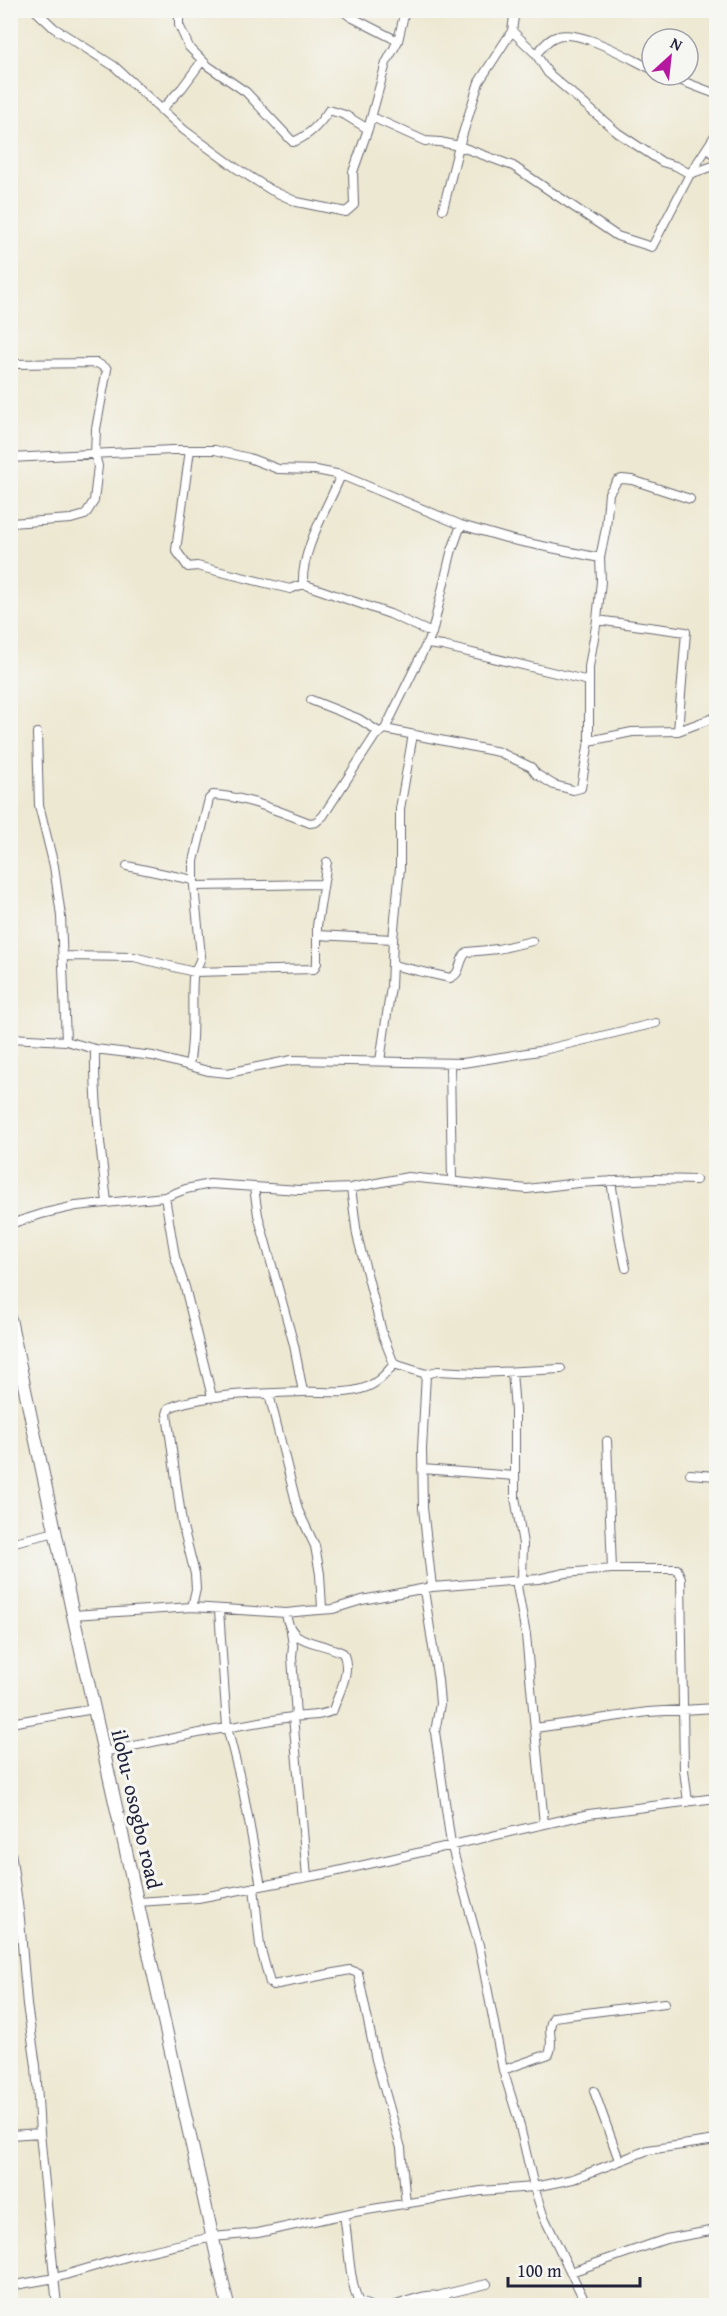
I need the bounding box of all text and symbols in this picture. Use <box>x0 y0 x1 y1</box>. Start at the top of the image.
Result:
north arrow <box>640 27 700 87</box>
text: N <box>667 31 687 57</box>
street label: ilobu- osogbo road <box>104 1726 171 1893</box>
scale bar <box>508 2250 640 2288</box>
text: 100 m <box>517 2257 562 2284</box>

